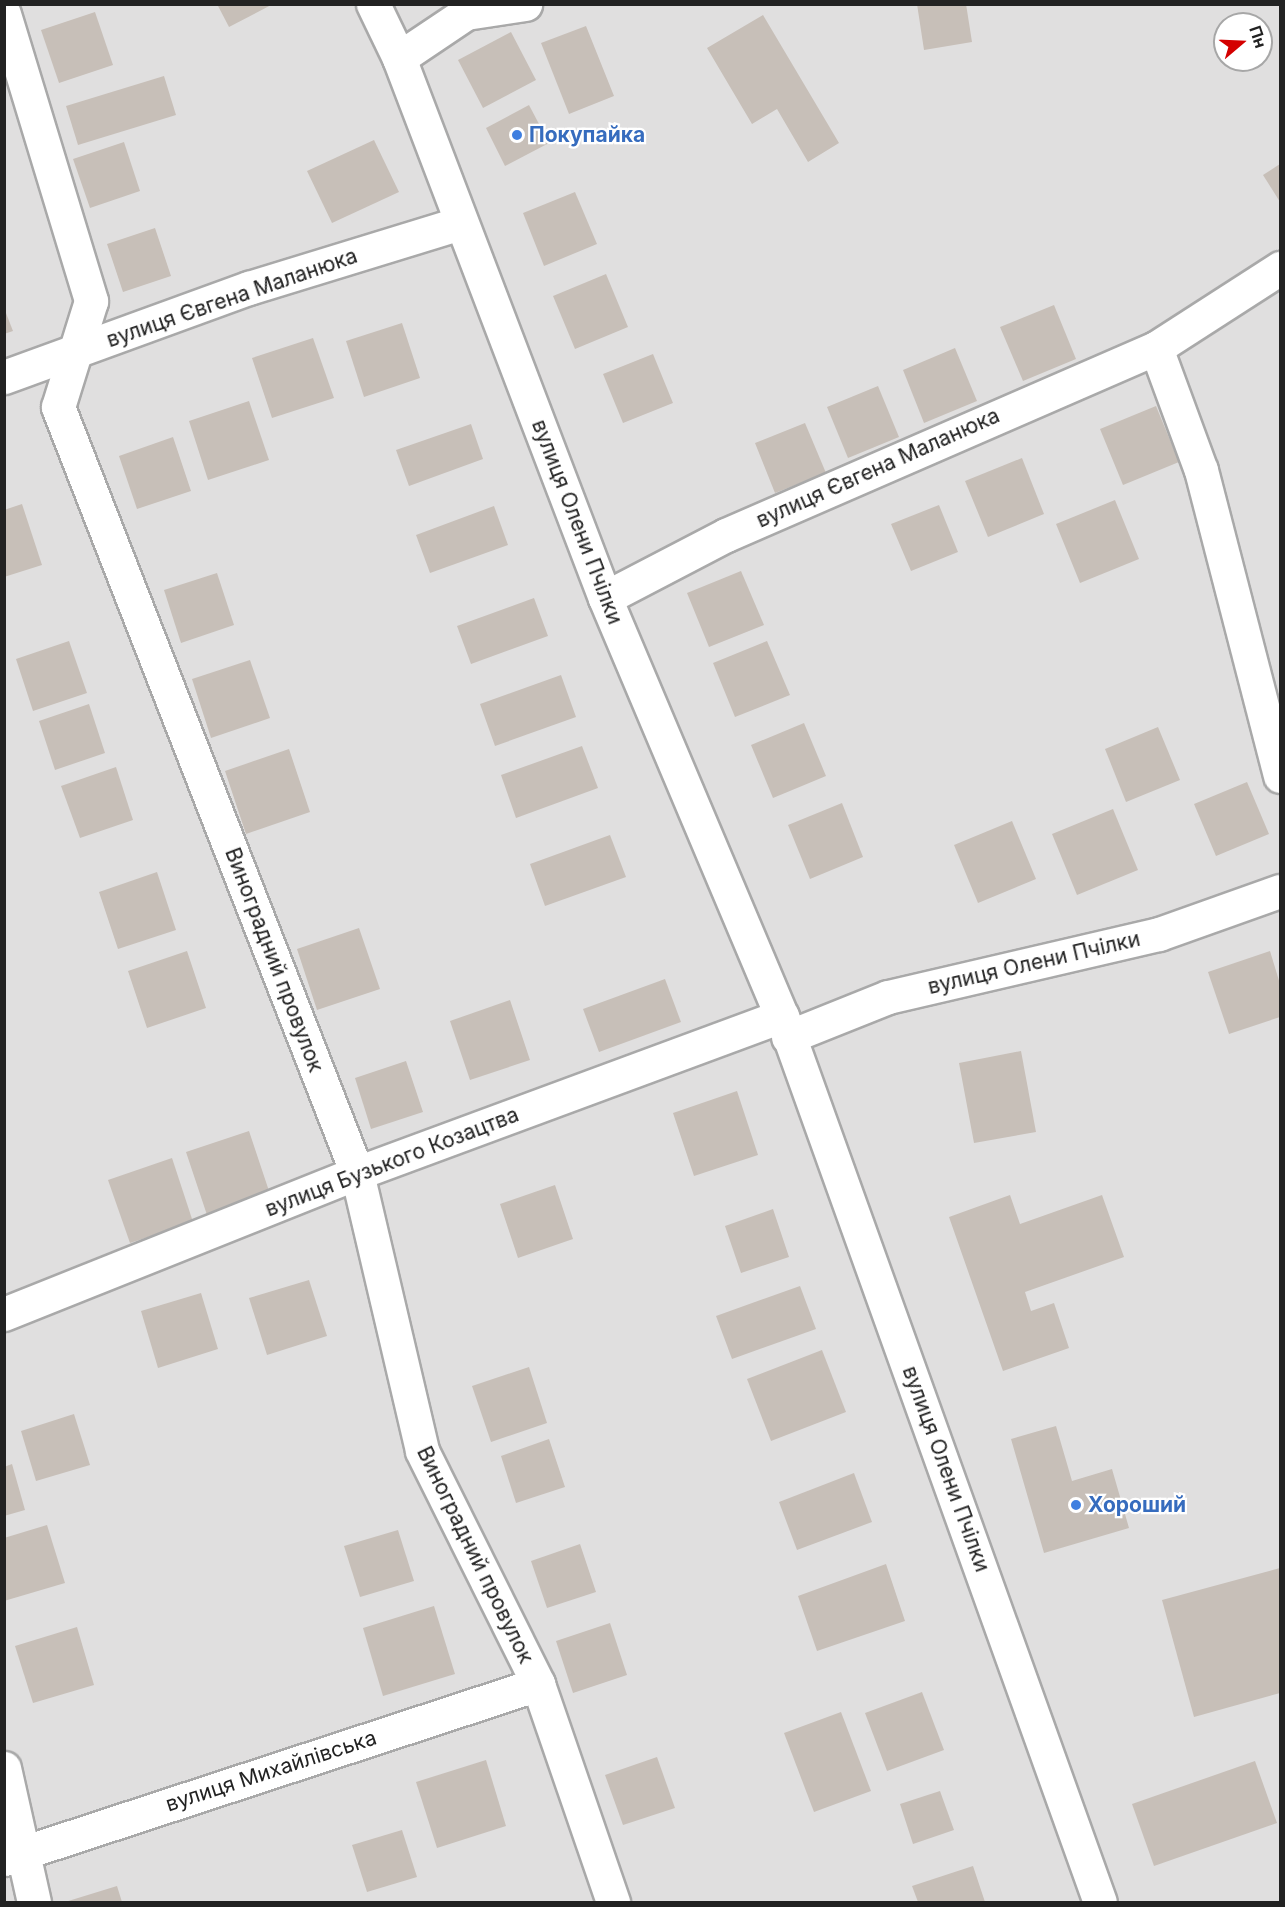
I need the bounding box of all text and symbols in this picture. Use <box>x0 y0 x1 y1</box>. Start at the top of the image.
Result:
north arrow <box>1213 12 1273 72</box>
text: Пн <box>1245 23 1271 50</box>
place label: Покупайка <box>529 122 645 148</box>
marker: Покупайка <box>510 128 524 142</box>
street label: вулиця Євгена Маланюка <box>103 243 361 353</box>
street label: вулиця Євгена Маланюка <box>752 403 1004 533</box>
street label: вулиця Олени Пчілки <box>526 416 628 628</box>
street label: Виноградний провулок <box>220 844 328 1076</box>
street label: вулиця Олени Пчілки <box>925 926 1143 1000</box>
street label: вулиця Бузького Козацтва <box>262 1102 522 1222</box>
street label: вулиця Олени Пчілки <box>897 1363 995 1575</box>
street label: Виноградний провулок <box>411 1442 539 1668</box>
place label: Хороший <box>1088 1492 1186 1518</box>
marker: Хороший <box>1069 1498 1083 1512</box>
street label: вулиця Михайлівська <box>162 1725 380 1817</box>

